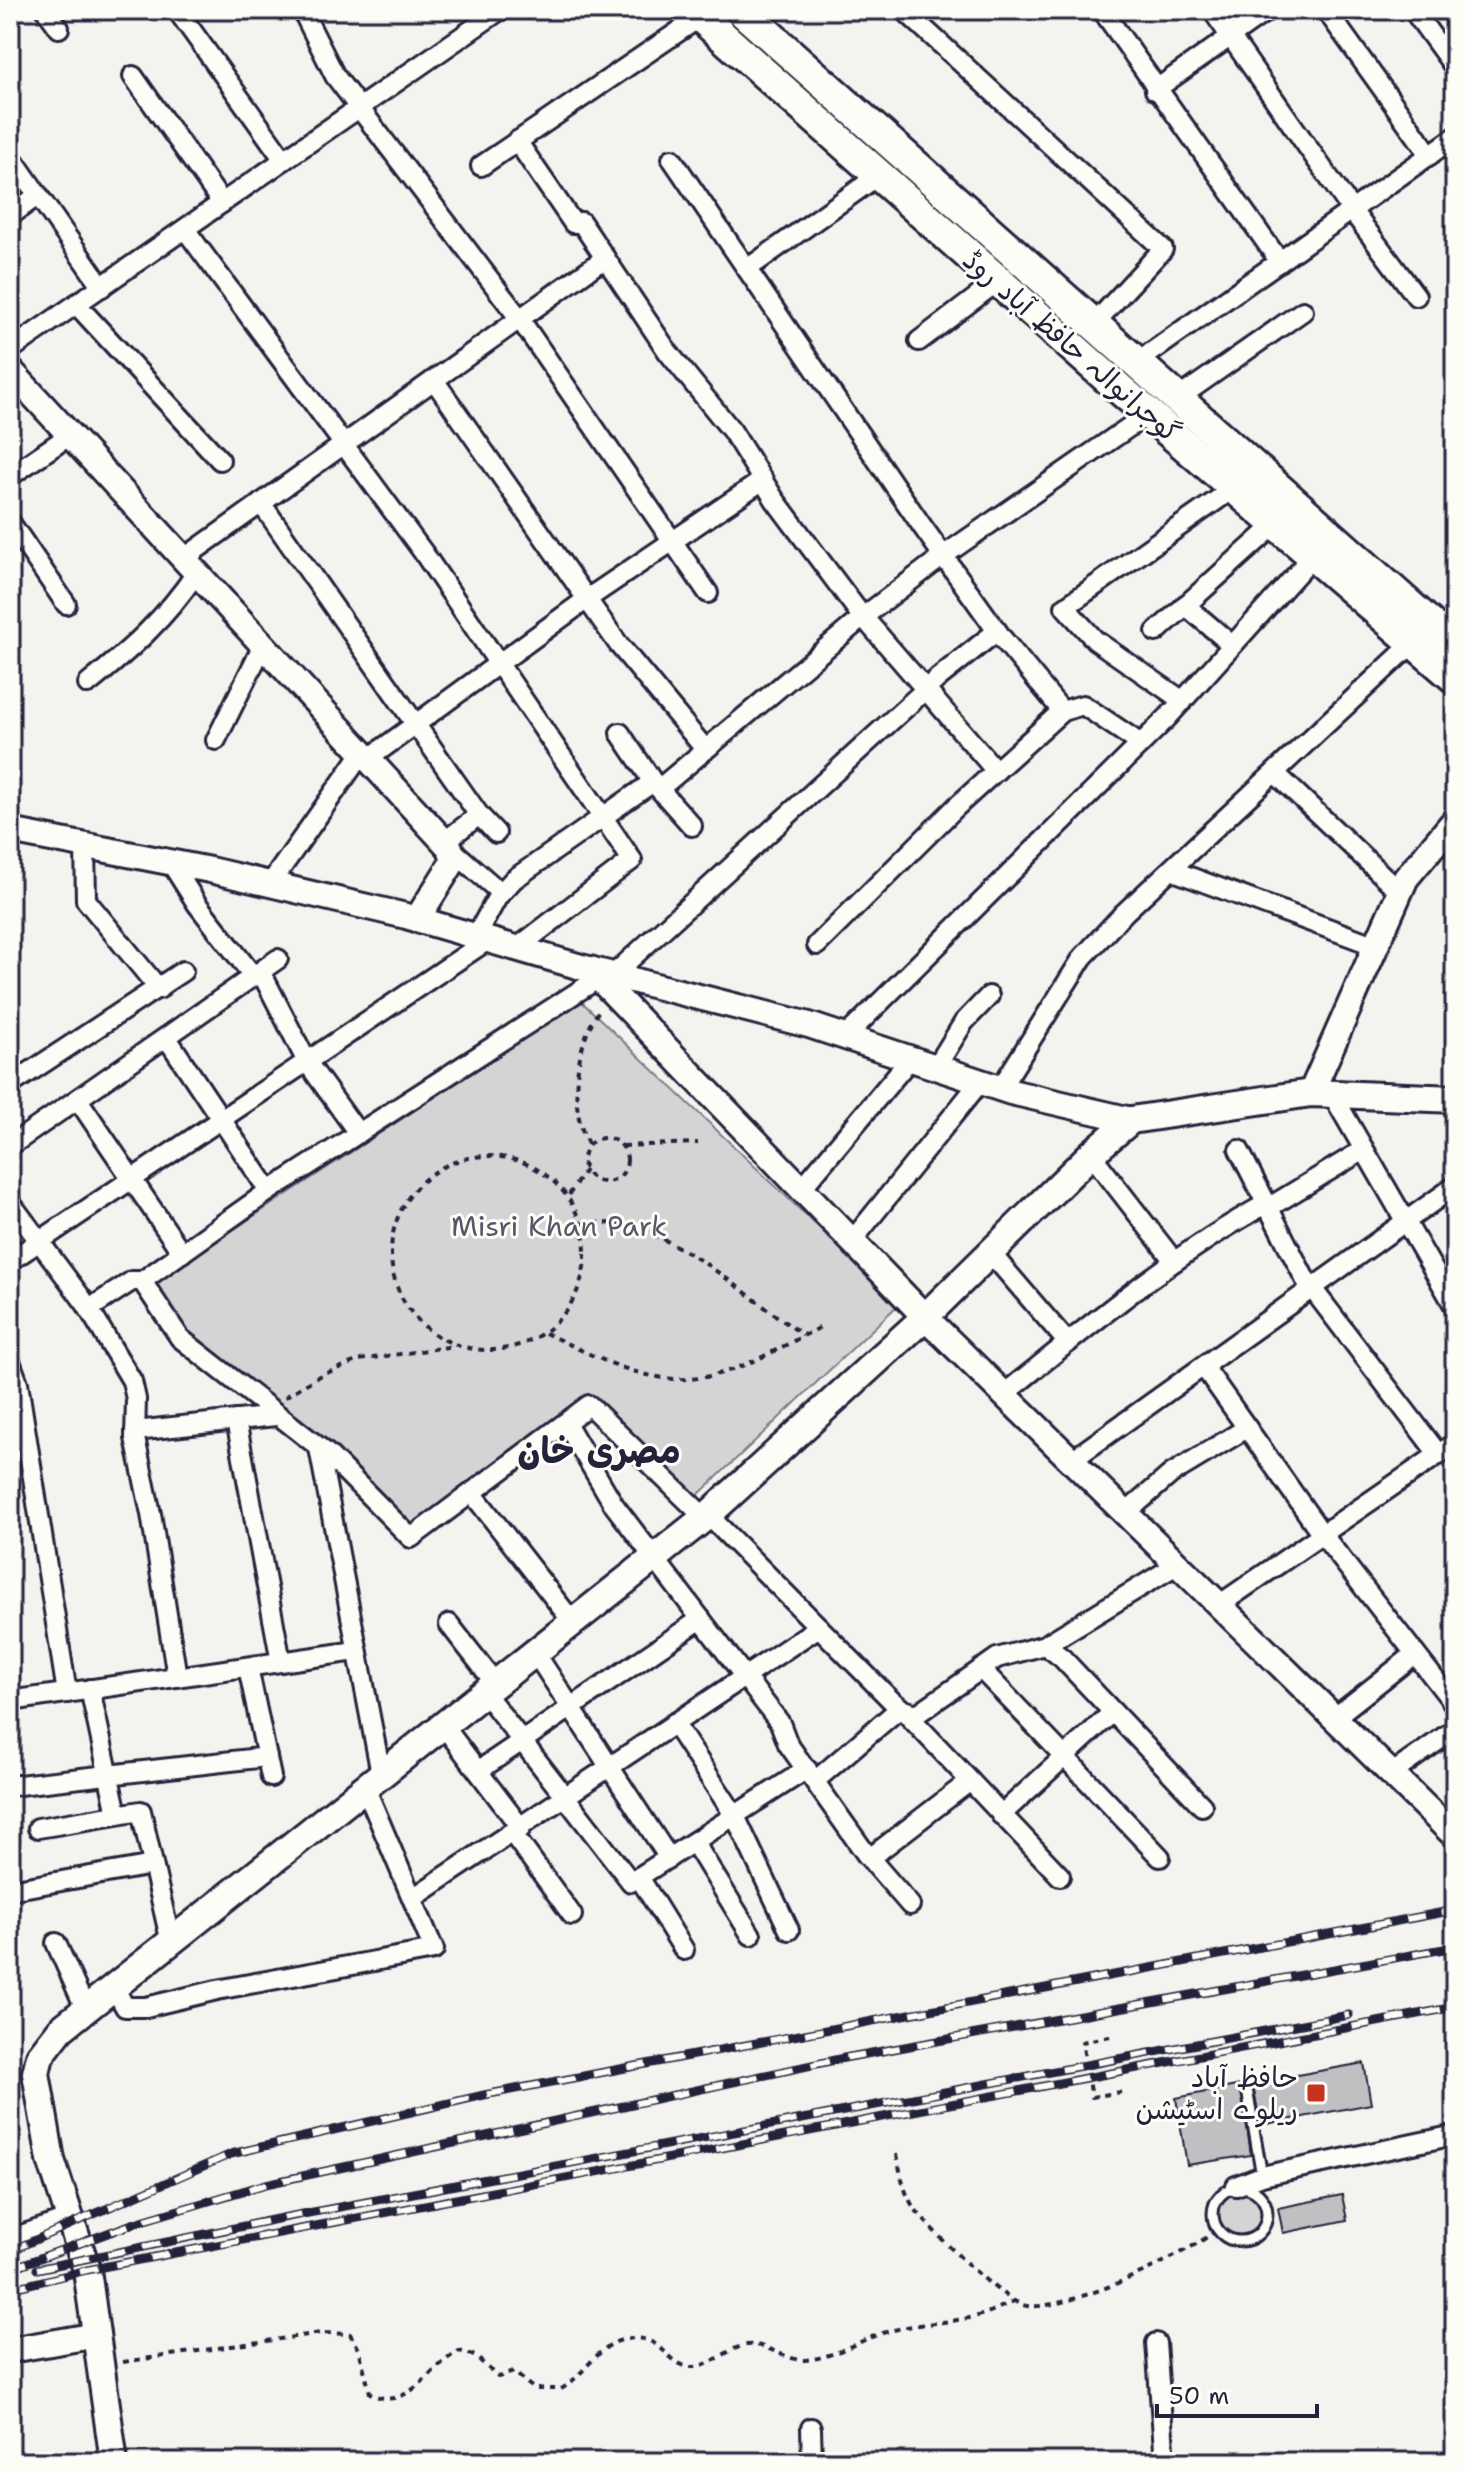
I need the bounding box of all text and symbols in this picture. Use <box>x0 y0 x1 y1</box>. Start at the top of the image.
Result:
street label: گوجرانوالہ حافظ آباد روڈ <box>955 241 1189 451</box>
park label: Misri Khan Park <box>451 1207 667 1245</box>
district label: مصری خان <box>517 1426 681 1475</box>
place label: حافظ آباد ریلوے اسٹیشن <box>1136 2058 1298 2128</box>
marker: حافظ آباد ریلوے اسٹیشن <box>1305 2082 1327 2104</box>
scale bar <box>1157 2368 1317 2418</box>
text: 50 m <box>1169 2380 1229 2412</box>

